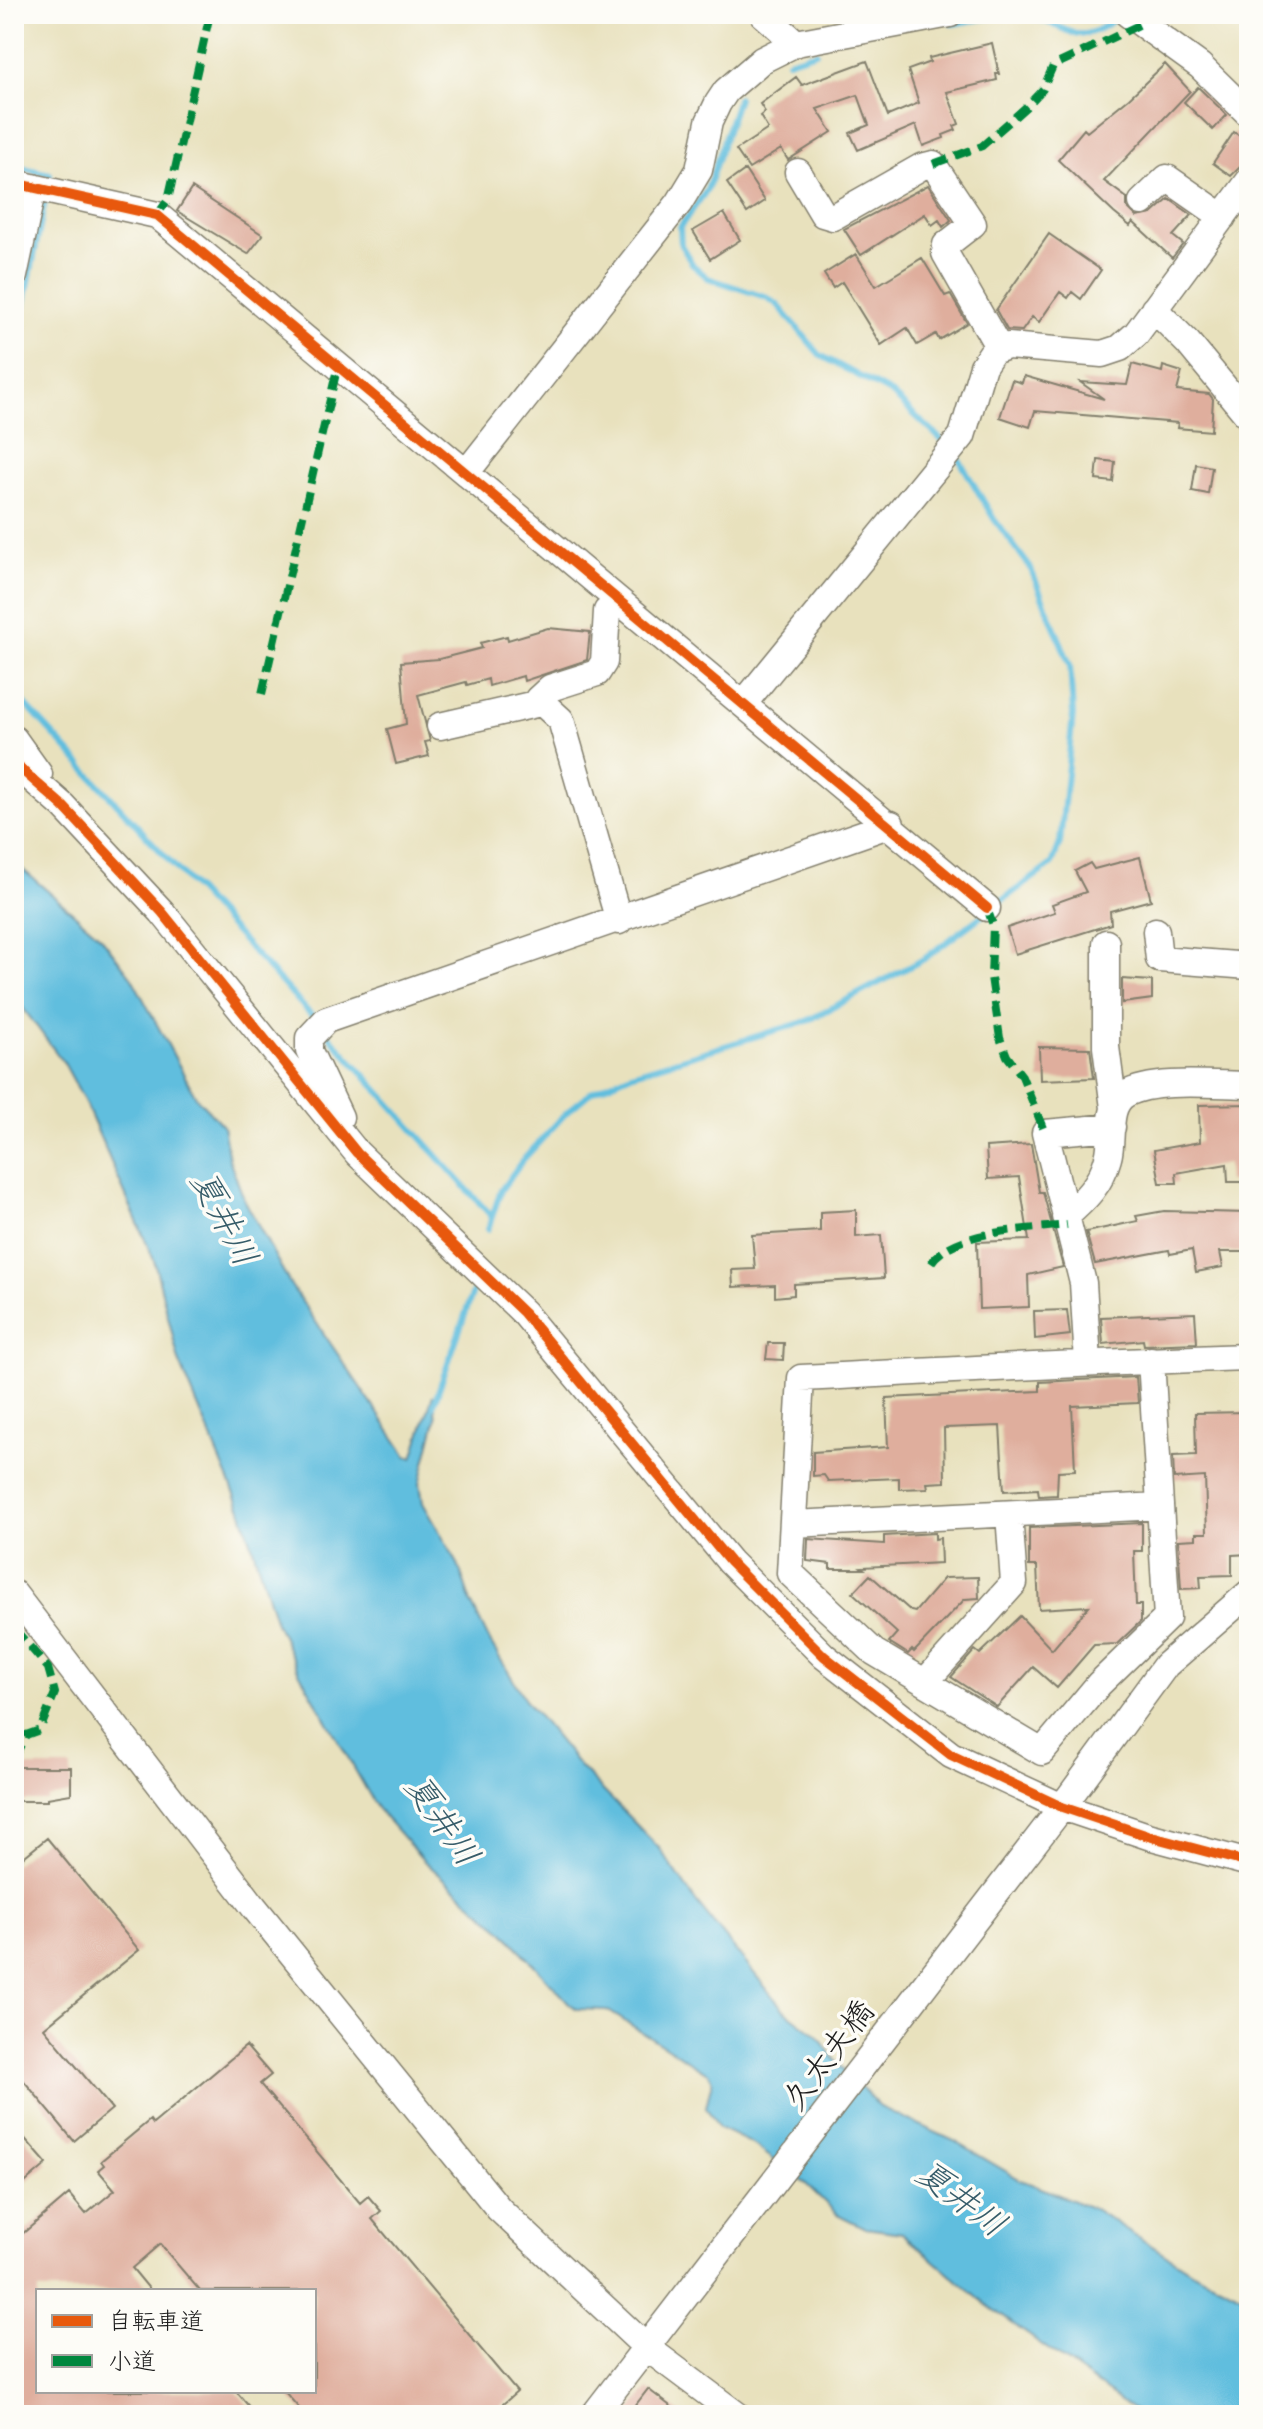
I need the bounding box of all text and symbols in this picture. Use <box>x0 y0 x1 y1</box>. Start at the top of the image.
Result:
water label: 夏井川 <box>182 1163 267 1273</box>
water label: 夏井川 <box>396 1766 489 1874</box>
street label: 久太夫橋 <box>774 1992 883 2119</box>
water label: 夏井川 <box>908 2151 1015 2246</box>
legend <box>36 2289 316 2393</box>
text: 自転車道 <box>108 2306 204 2336</box>
text: 小道 <box>108 2346 156 2376</box>

